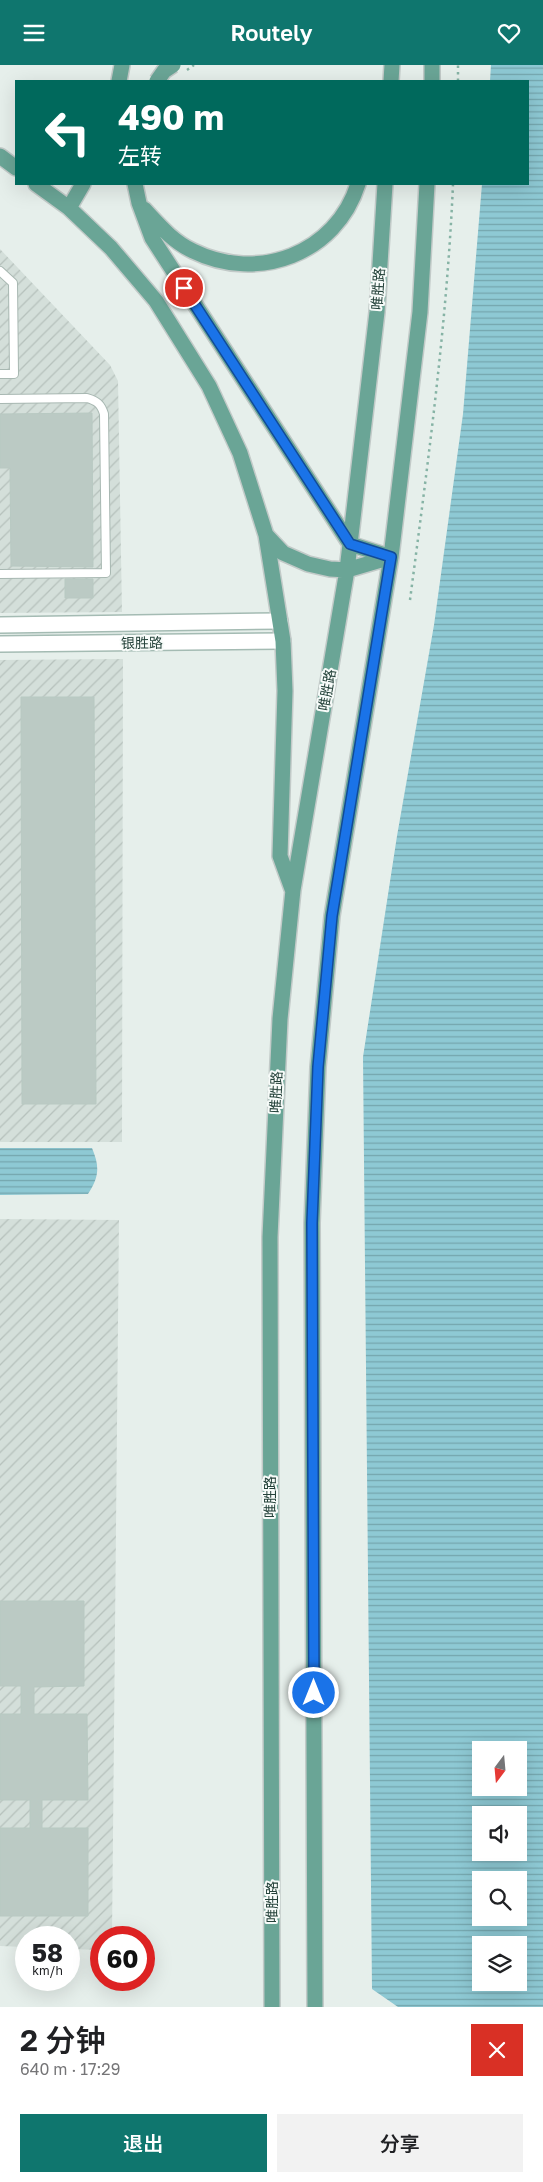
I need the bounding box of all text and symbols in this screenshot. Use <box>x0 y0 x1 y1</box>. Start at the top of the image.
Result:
icon: menu <box>20 19 48 47</box>
text: Routely <box>230 19 313 46</box>
icon: heart <box>495 19 523 47</box>
text: 490 m <box>118 96 224 138</box>
icon: left <box>35 100 100 165</box>
text: 左转 <box>118 142 162 169</box>
pin <box>163 267 205 309</box>
street label: 唯胜路 <box>368 267 387 311</box>
icon: arrive <box>170 274 198 302</box>
street label: 银胜路 <box>121 634 163 651</box>
street label: 唯胜路 <box>314 668 339 712</box>
street label: 唯胜路 <box>266 1071 285 1113</box>
street label: 唯胜路 <box>261 1476 278 1518</box>
position arrow <box>287 1666 339 1718</box>
north arrow <box>472 1741 528 1796</box>
map controls <box>472 1741 527 1991</box>
button: sound <box>472 1806 527 1861</box>
button: search <box>472 1871 527 1926</box>
street label: 唯胜路 <box>263 1881 280 1923</box>
speed limit sign: 60 <box>90 1926 155 1991</box>
button: layers <box>472 1936 527 1991</box>
text: 58 <box>32 1937 63 1968</box>
text: km/h <box>32 1963 63 1978</box>
text: 2 分钟 <box>20 2022 105 2058</box>
button: close <box>471 2024 523 2076</box>
text: 640 m · 17:29 <box>20 2059 120 2079</box>
button: 退出 <box>20 2114 267 2172</box>
button: 分享 <box>277 2114 523 2172</box>

